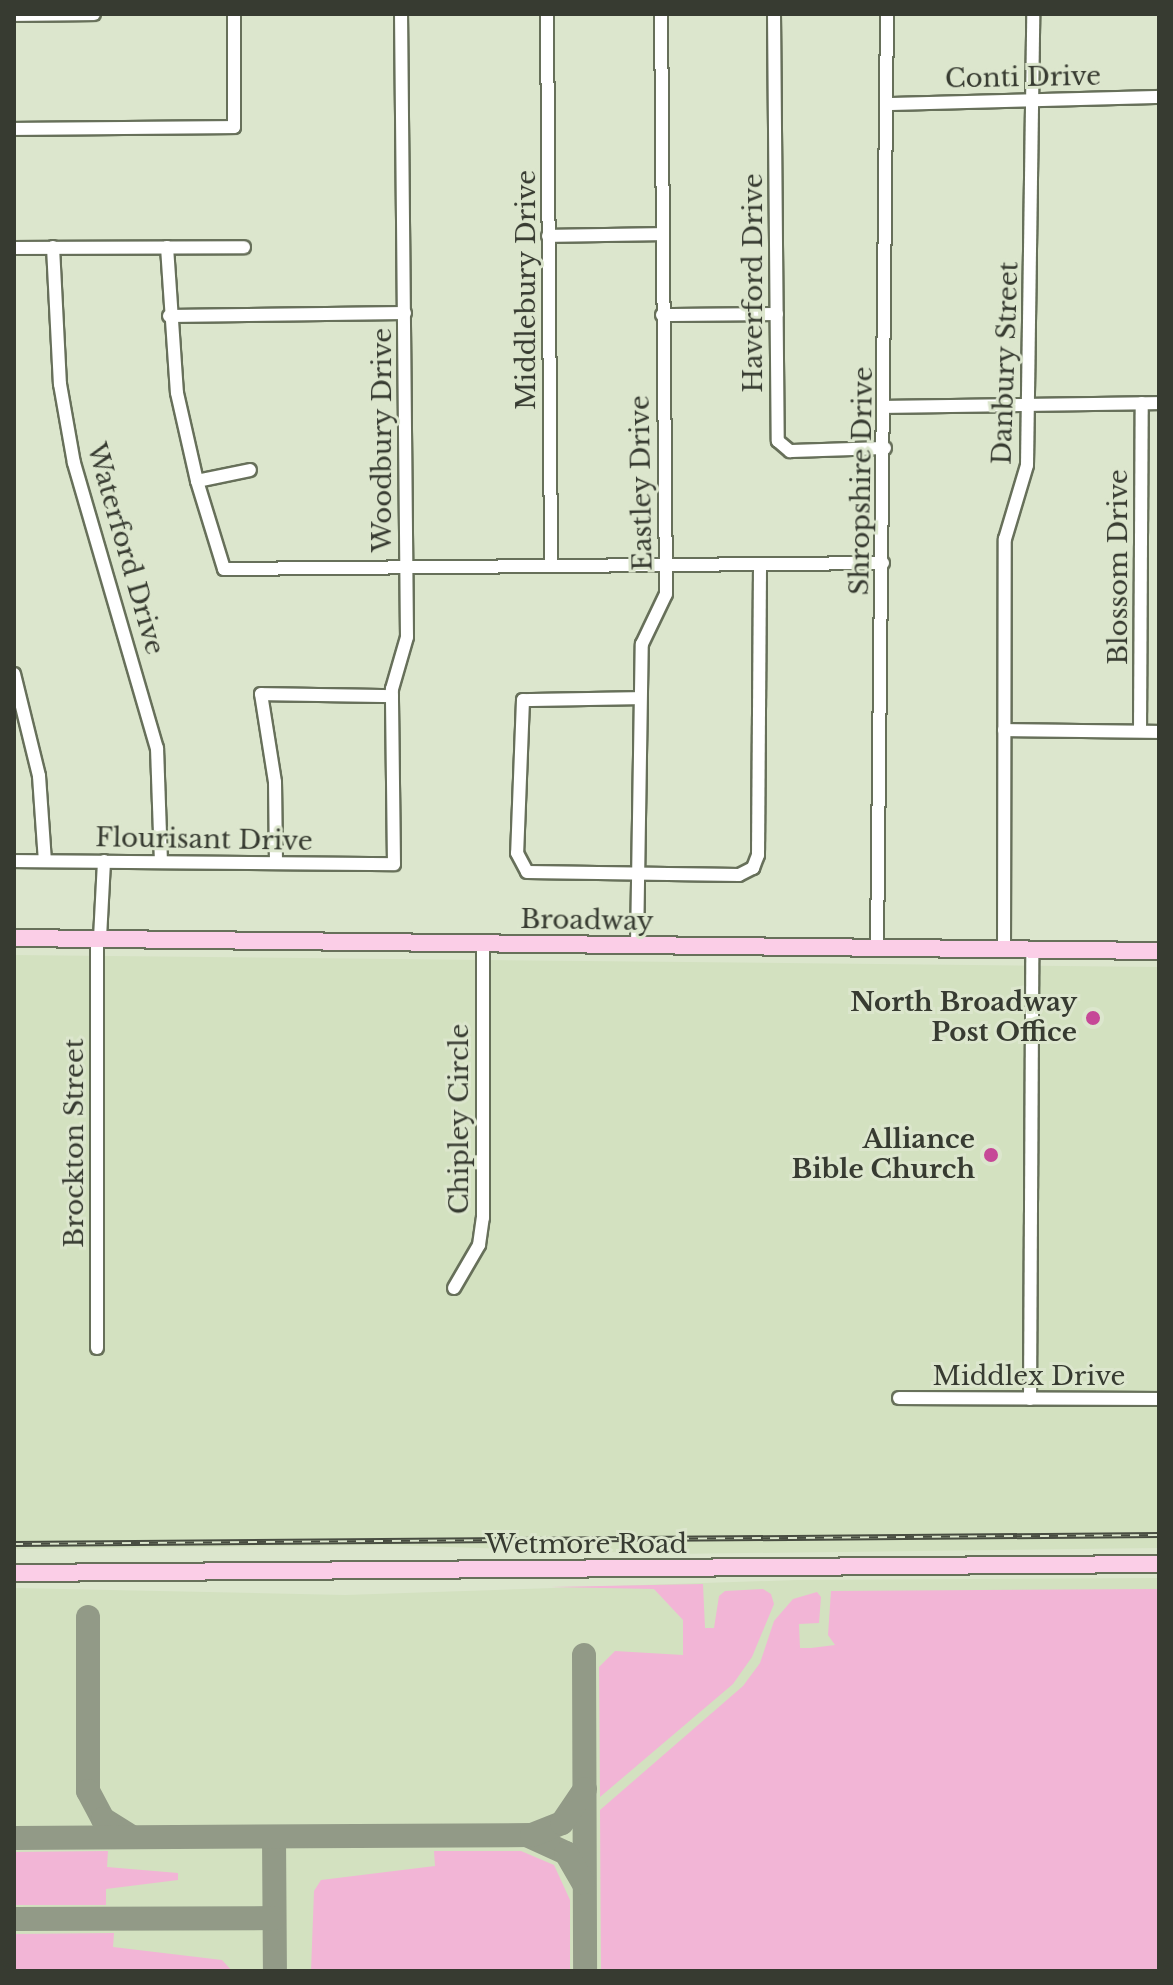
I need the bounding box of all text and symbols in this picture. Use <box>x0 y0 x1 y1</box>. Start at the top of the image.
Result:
street label: Conti Drive <box>945 61 1101 95</box>
street label: Middlebury Drive <box>511 170 543 410</box>
street label: Haverford Drive <box>738 173 770 393</box>
street label: Danbury Street <box>987 260 1025 466</box>
street label: Woodbury Drive <box>367 327 399 553</box>
street label: Shropshire Drive <box>844 366 880 596</box>
street label: Eastley Drive <box>625 395 659 571</box>
street label: Waterford Drive <box>80 440 170 658</box>
street label: Blossom Drive <box>1103 469 1135 665</box>
street label: Flourisant Drive <box>95 823 313 857</box>
street label: Broadway <box>520 904 654 938</box>
place label: North Broadway Post Office <box>850 987 1077 1048</box>
marker: North Broadway Post Office <box>1084 1009 1102 1027</box>
street label: Chipley Circle <box>444 1023 476 1215</box>
street label: Brockton Street <box>59 1038 91 1248</box>
place label: Alliance Bible Church <box>792 1124 975 1186</box>
marker: Alliance Bible Church <box>982 1146 1000 1164</box>
street label: Middlex Drive <box>932 1361 1126 1393</box>
street label: Wetmore Road <box>485 1529 687 1561</box>

